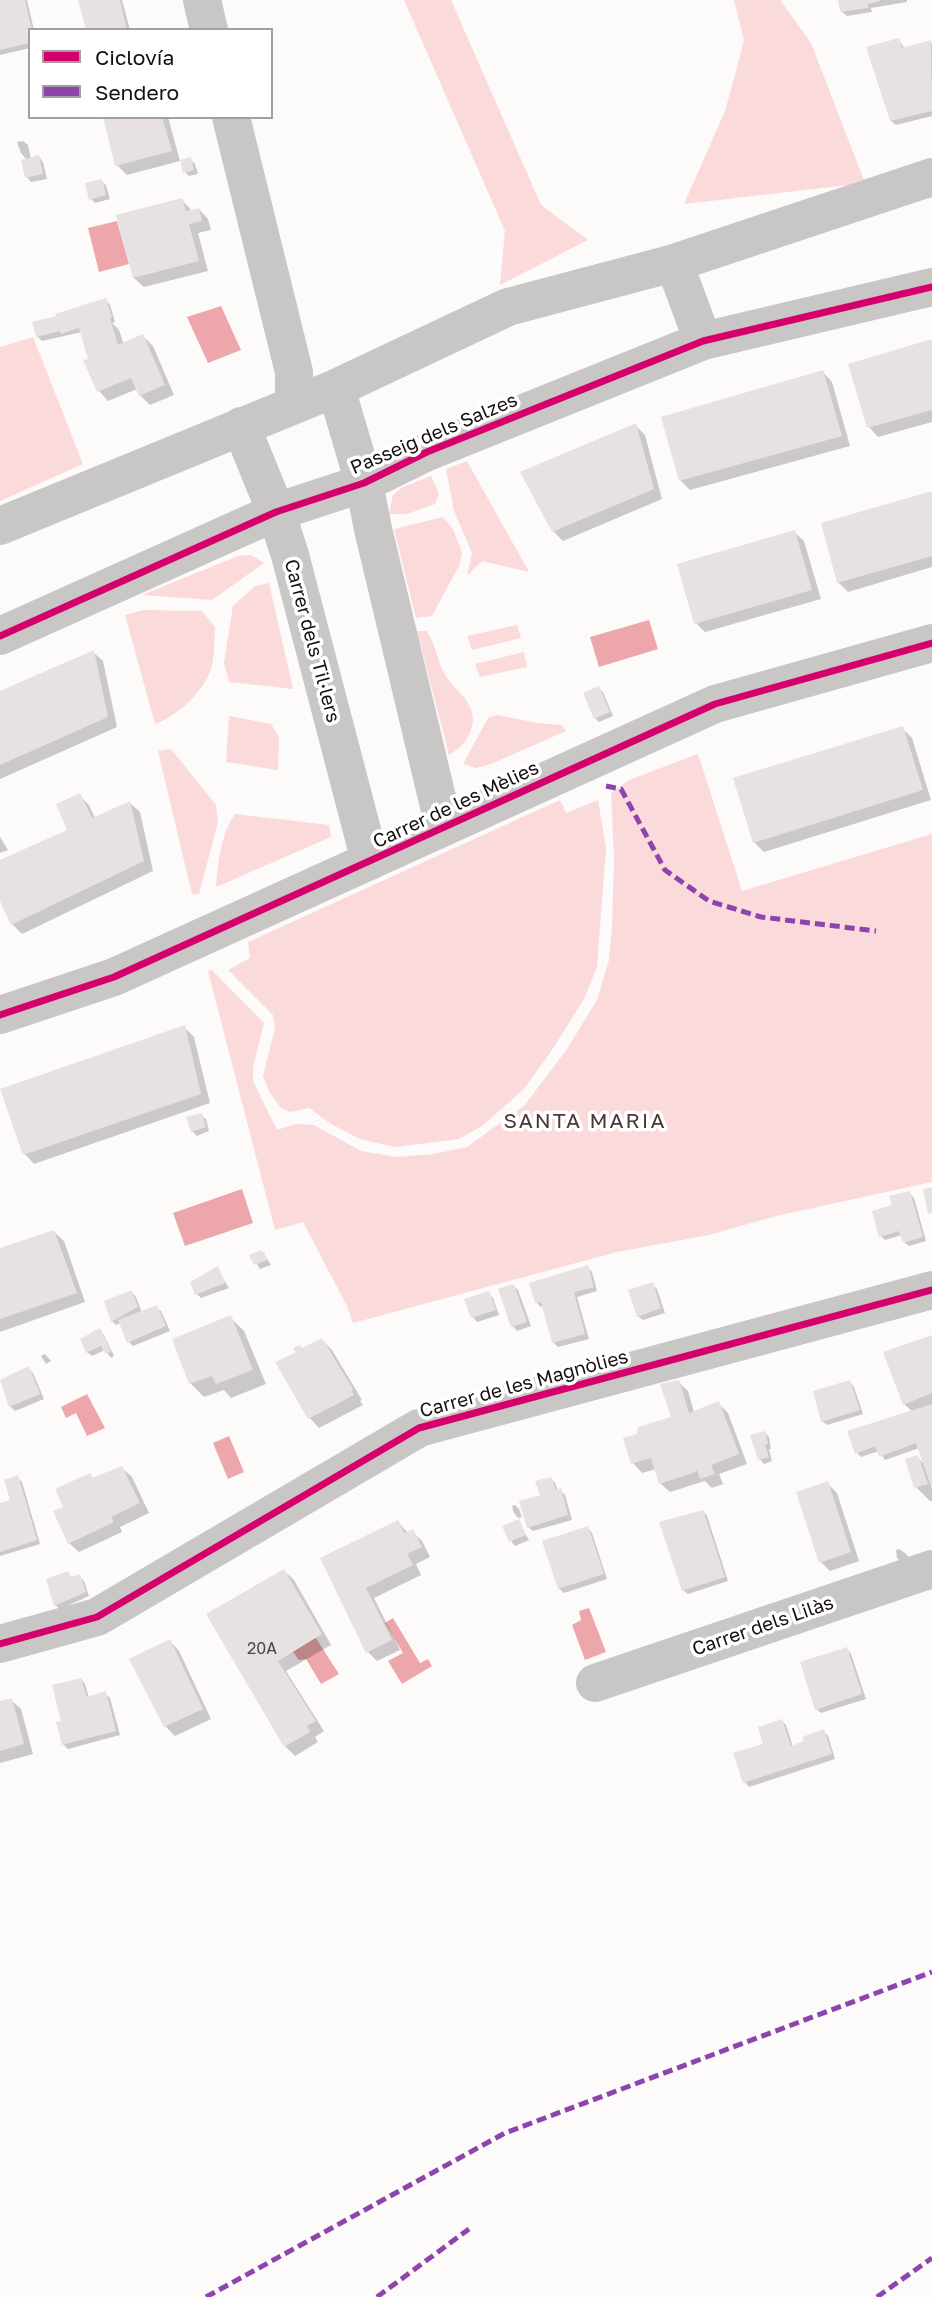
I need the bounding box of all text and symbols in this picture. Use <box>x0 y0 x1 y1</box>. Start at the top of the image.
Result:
legend <box>28 28 273 119</box>
text: Ciclovía <box>95 44 174 70</box>
text: Sendero <box>95 79 179 105</box>
street label: Passeig dels Salzes <box>347 388 521 480</box>
street label: Carrer dels Til·lers <box>279 557 345 725</box>
street label: Carrer de les Mèlies <box>369 757 543 853</box>
district label: SANTA MARIA <box>505 1108 665 1134</box>
street label: Carrer de les Magnòlies <box>417 1345 631 1423</box>
street label: Carrer dels Lilàs <box>689 1591 837 1661</box>
house number: 20A <box>247 1639 277 1659</box>

